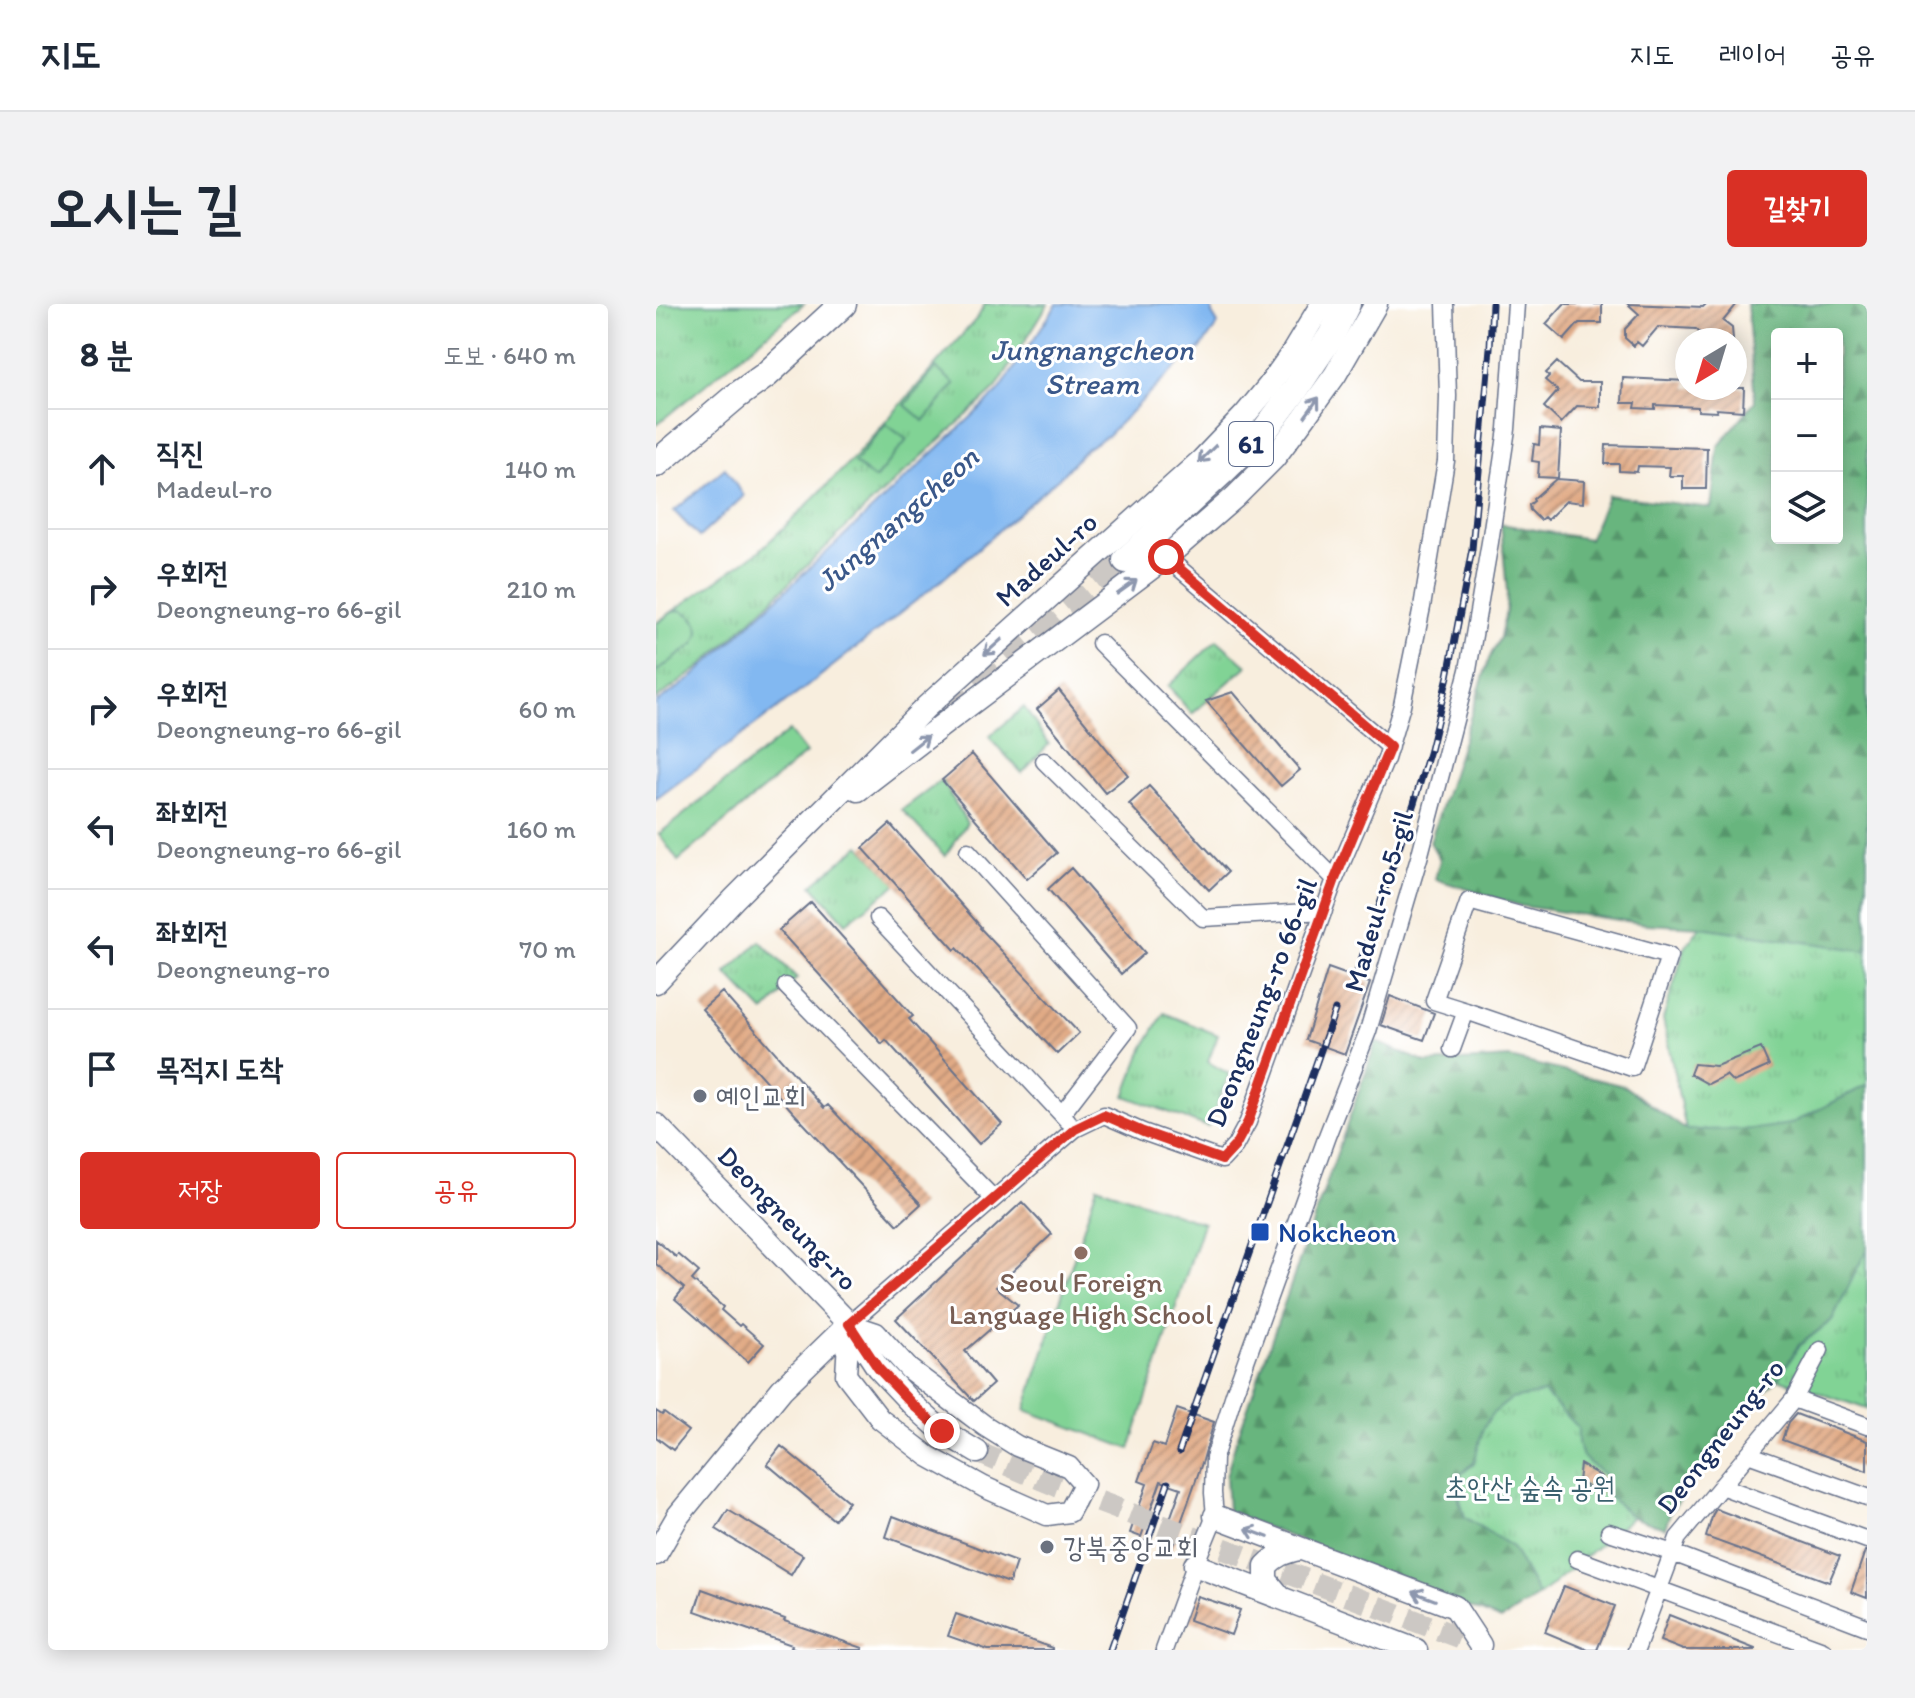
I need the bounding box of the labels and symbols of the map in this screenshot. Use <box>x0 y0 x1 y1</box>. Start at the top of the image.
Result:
north arrow <box>1675 328 1747 400</box>
water label: Jungnangcheon Stream <box>990 331 1194 402</box>
one-way arrow <box>1304 396 1320 418</box>
road number: 61 <box>1229 422 1273 466</box>
water label: Jungnangcheon <box>808 438 986 600</box>
one-way arrow <box>1198 444 1217 464</box>
street label: Madeul-ro <box>988 504 1104 614</box>
route start <box>1148 539 1184 575</box>
one-way arrow <box>1115 579 1137 596</box>
one-way arrow <box>984 637 1004 655</box>
one-way arrow <box>908 735 929 752</box>
street label: Madeul-ro 5-gil <box>1336 806 1420 996</box>
street label: Deongneung-ro 66-gil <box>1198 873 1324 1131</box>
place label: 예인교회 <box>716 1079 806 1113</box>
marker: 예인교회 <box>691 1087 709 1105</box>
street label: Deongneung-ro <box>711 1139 865 1297</box>
place label: Nokcheon <box>1278 1215 1397 1249</box>
marker: Nokcheon <box>1249 1221 1271 1243</box>
marker: Seoul Foreign Language High School <box>1072 1244 1090 1262</box>
place label: Seoul Foreign Language High School <box>949 1265 1213 1331</box>
street label: Deongneung-ro <box>1649 1352 1791 1520</box>
route end <box>924 1413 960 1449</box>
park label: 초안산 숲속 공원 <box>1445 1470 1615 1504</box>
one-way arrow <box>1245 1525 1270 1539</box>
place label: 강북중앙교회 <box>1063 1530 1198 1564</box>
marker: 강북중앙교회 <box>1038 1538 1056 1556</box>
one-way arrow <box>1412 1588 1437 1602</box>

